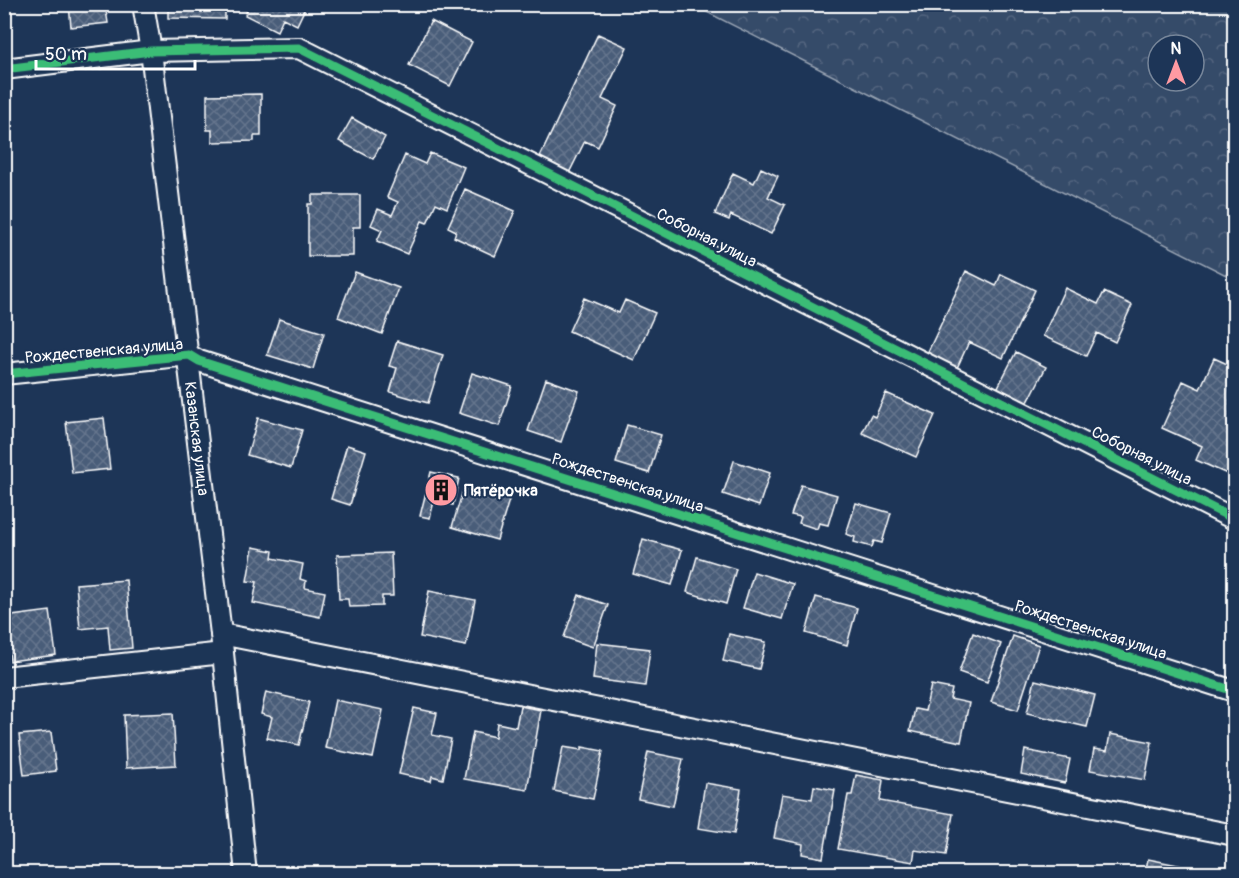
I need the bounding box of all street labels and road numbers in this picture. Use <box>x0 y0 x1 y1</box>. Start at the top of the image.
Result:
street label: Соборная улица <box>653 204 760 272</box>
street label: Рождественская улица <box>24 334 184 368</box>
street label: Казанская улица <box>180 381 213 497</box>
street label: Соборная улица <box>1088 422 1195 490</box>
street label: Рождественская улица <box>549 449 706 517</box>
street label: Рождественская улица <box>1012 596 1169 664</box>

